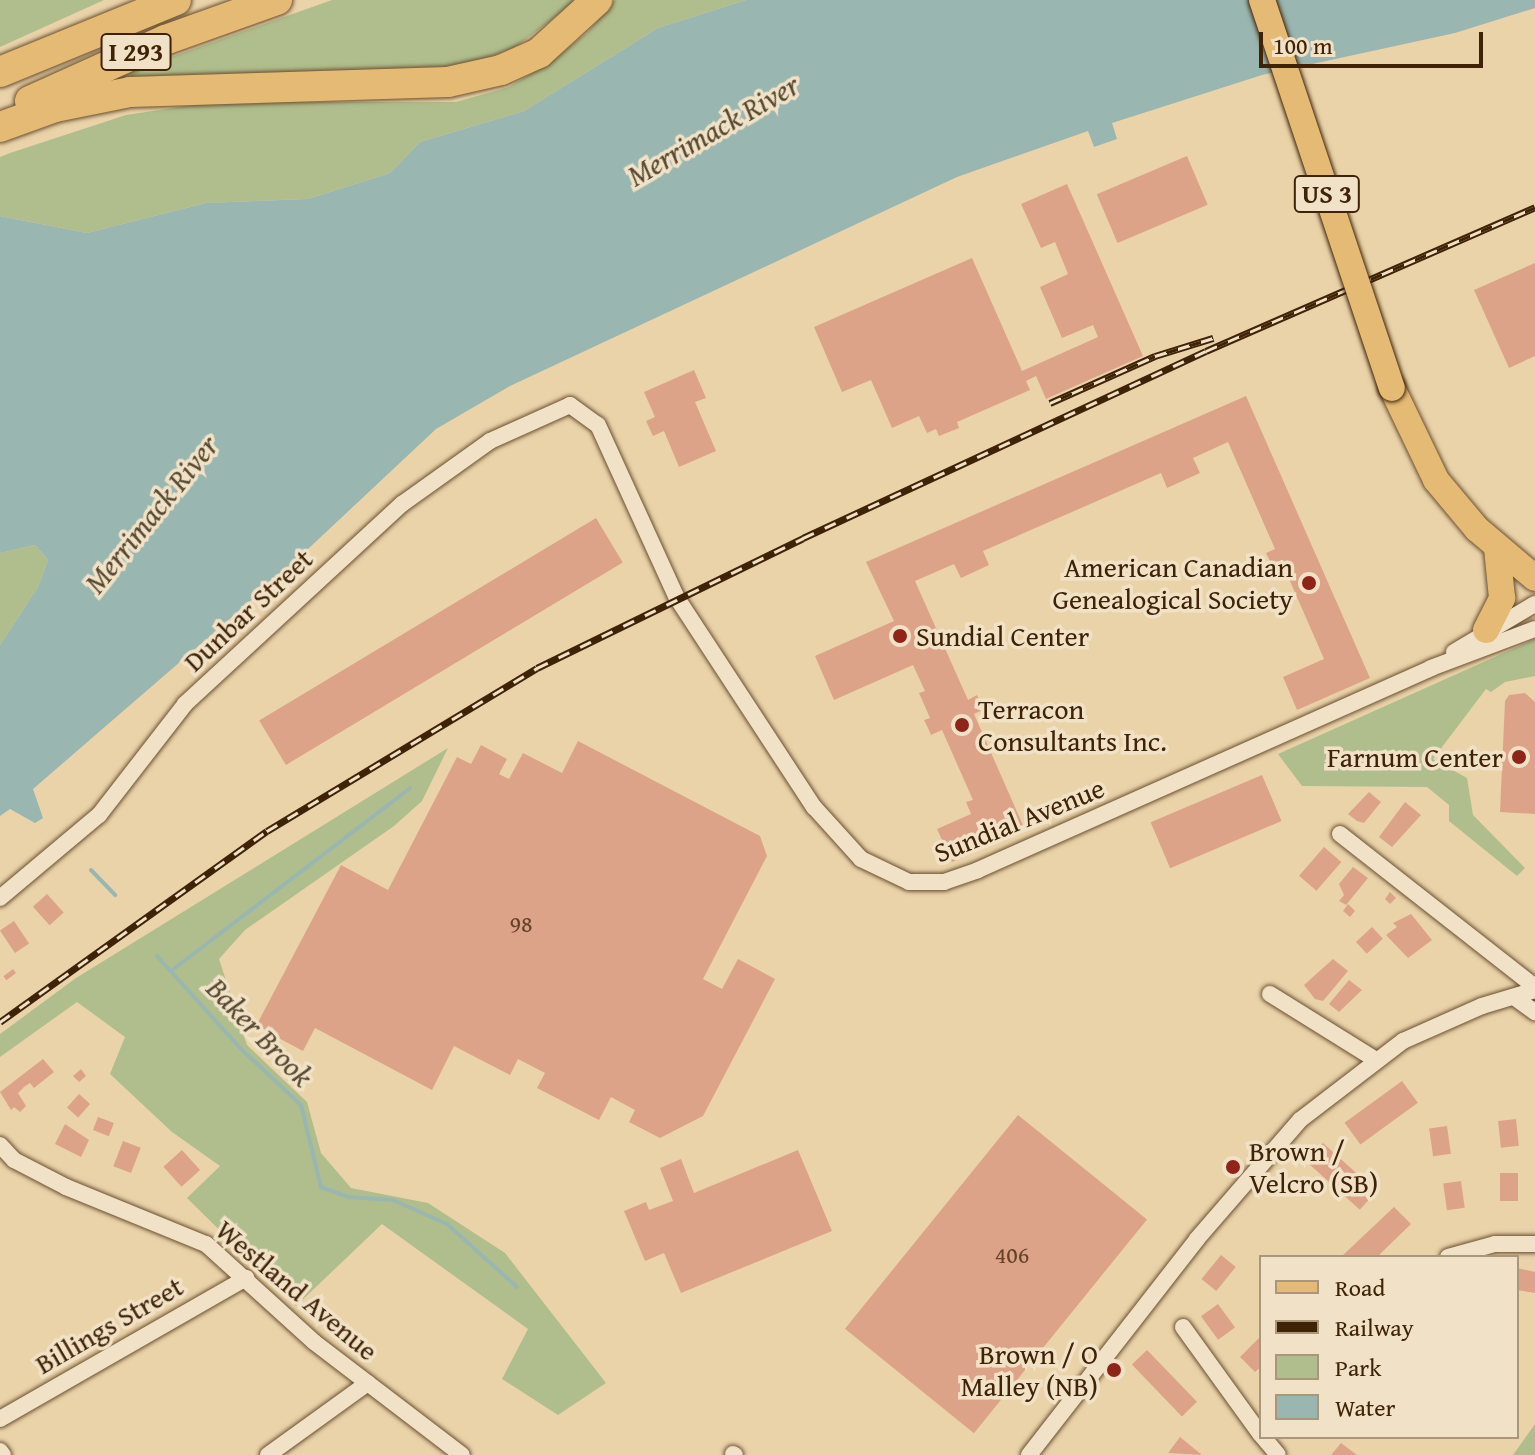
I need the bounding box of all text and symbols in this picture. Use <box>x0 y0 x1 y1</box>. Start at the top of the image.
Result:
scale bar <box>1263 16 1487 66</box>
text: 100 m <box>1273 28 1333 63</box>
road number: I 293 <box>100 30 172 74</box>
water label: Merrimack River <box>621 66 805 194</box>
road number: US 3 <box>1293 172 1361 216</box>
water label: Merrimack River <box>76 428 226 600</box>
street label: Dunbar Street <box>177 542 319 678</box>
place label: American Canadian Genealogical Society <box>1052 550 1293 616</box>
marker: American Canadian Genealogical Society <box>1300 574 1318 592</box>
place label: Sundial Center <box>916 619 1089 653</box>
marker: Sundial Center <box>891 627 909 645</box>
place label: Terracon Consultants Inc. <box>978 692 1167 758</box>
marker: Terracon Consultants Inc. <box>953 716 971 734</box>
place label: Farnum Center <box>1327 740 1503 774</box>
marker: Farnum Center <box>1510 748 1528 766</box>
street label: Sundial Avenue <box>929 771 1109 869</box>
house number: 98 <box>509 910 533 938</box>
water label: Baker Brook <box>199 970 321 1094</box>
place label: Brown / Velcro (SB) <box>1249 1134 1378 1200</box>
marker: Brown / Velcro (SB) <box>1224 1158 1242 1176</box>
street label: Westland Avenue <box>209 1213 385 1367</box>
house number: 406 <box>995 1241 1029 1269</box>
legend <box>1259 1255 1519 1439</box>
street label: Billings Street <box>29 1269 189 1381</box>
text: Road <box>1335 1270 1385 1305</box>
text: Railway <box>1335 1310 1414 1345</box>
place label: Brown / O Malley (NB) <box>961 1337 1098 1403</box>
text: Park <box>1335 1350 1381 1385</box>
marker: Brown / O Malley (NB) <box>1105 1361 1123 1379</box>
text: Water <box>1335 1390 1395 1425</box>

